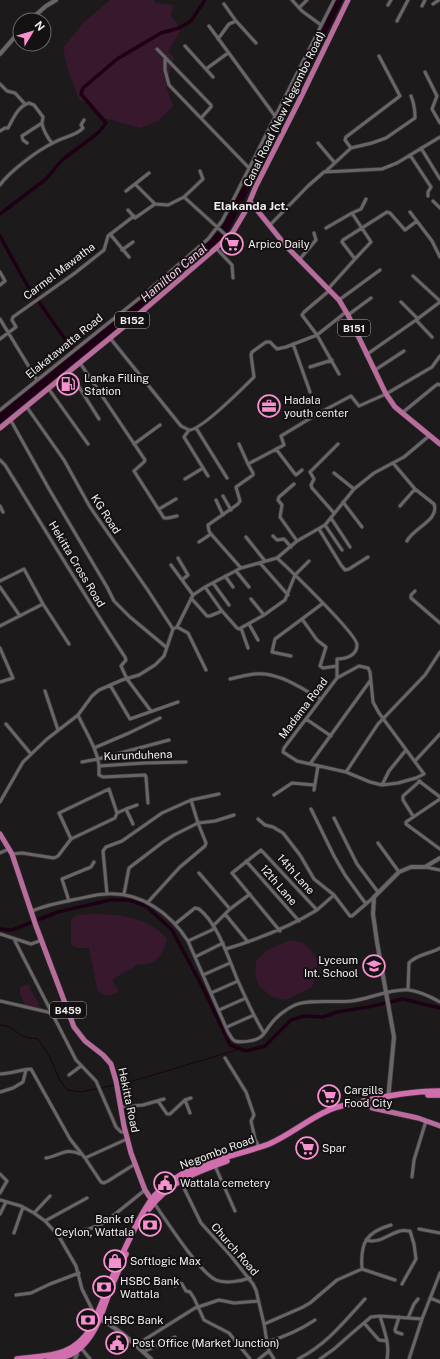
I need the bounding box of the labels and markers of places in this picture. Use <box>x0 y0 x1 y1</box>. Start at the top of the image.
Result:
supermarket icon: Arpico Daily <box>219 231 245 257</box>
place label: Arpico Daily <box>248 238 310 250</box>
fuel station icon: Lanka Filling Station <box>55 371 81 397</box>
place label: Lanka Filling Station <box>84 372 149 397</box>
office icon: Hadala youth center <box>256 393 282 419</box>
place label: Hadala youth center <box>284 394 348 419</box>
school or university icon: Lyceum Int. School <box>361 953 387 979</box>
place label: Lyceum Int. School <box>304 954 358 979</box>
supermarket icon: Cargills Food City <box>316 1083 342 1109</box>
place label: Cargills Food City <box>344 1084 393 1109</box>
supermarket icon: Spar <box>294 1135 320 1161</box>
place label: Spar <box>322 1142 346 1154</box>
public building icon: Wattala cemetery <box>152 1170 178 1196</box>
place label: Wattala cemetery <box>180 1177 270 1189</box>
bank icon: Bank of Ceylon, Wattala <box>137 1212 163 1238</box>
place label: Bank of Ceylon, Wattala <box>54 1213 135 1238</box>
shop icon: Softlogic Max <box>102 1248 128 1274</box>
place label: Softlogic Max <box>130 1255 201 1267</box>
bank icon: HSBC Bank Wattala <box>91 1274 117 1300</box>
place label: HSBC Bank Wattala <box>120 1275 179 1300</box>
bank icon: HSBC Bank <box>75 1307 101 1333</box>
place label: HSBC Bank <box>104 1314 163 1326</box>
public building icon: Post Office (Market Junction) <box>104 1330 130 1356</box>
place label: Post Office (Market Junction) <box>132 1337 279 1349</box>

